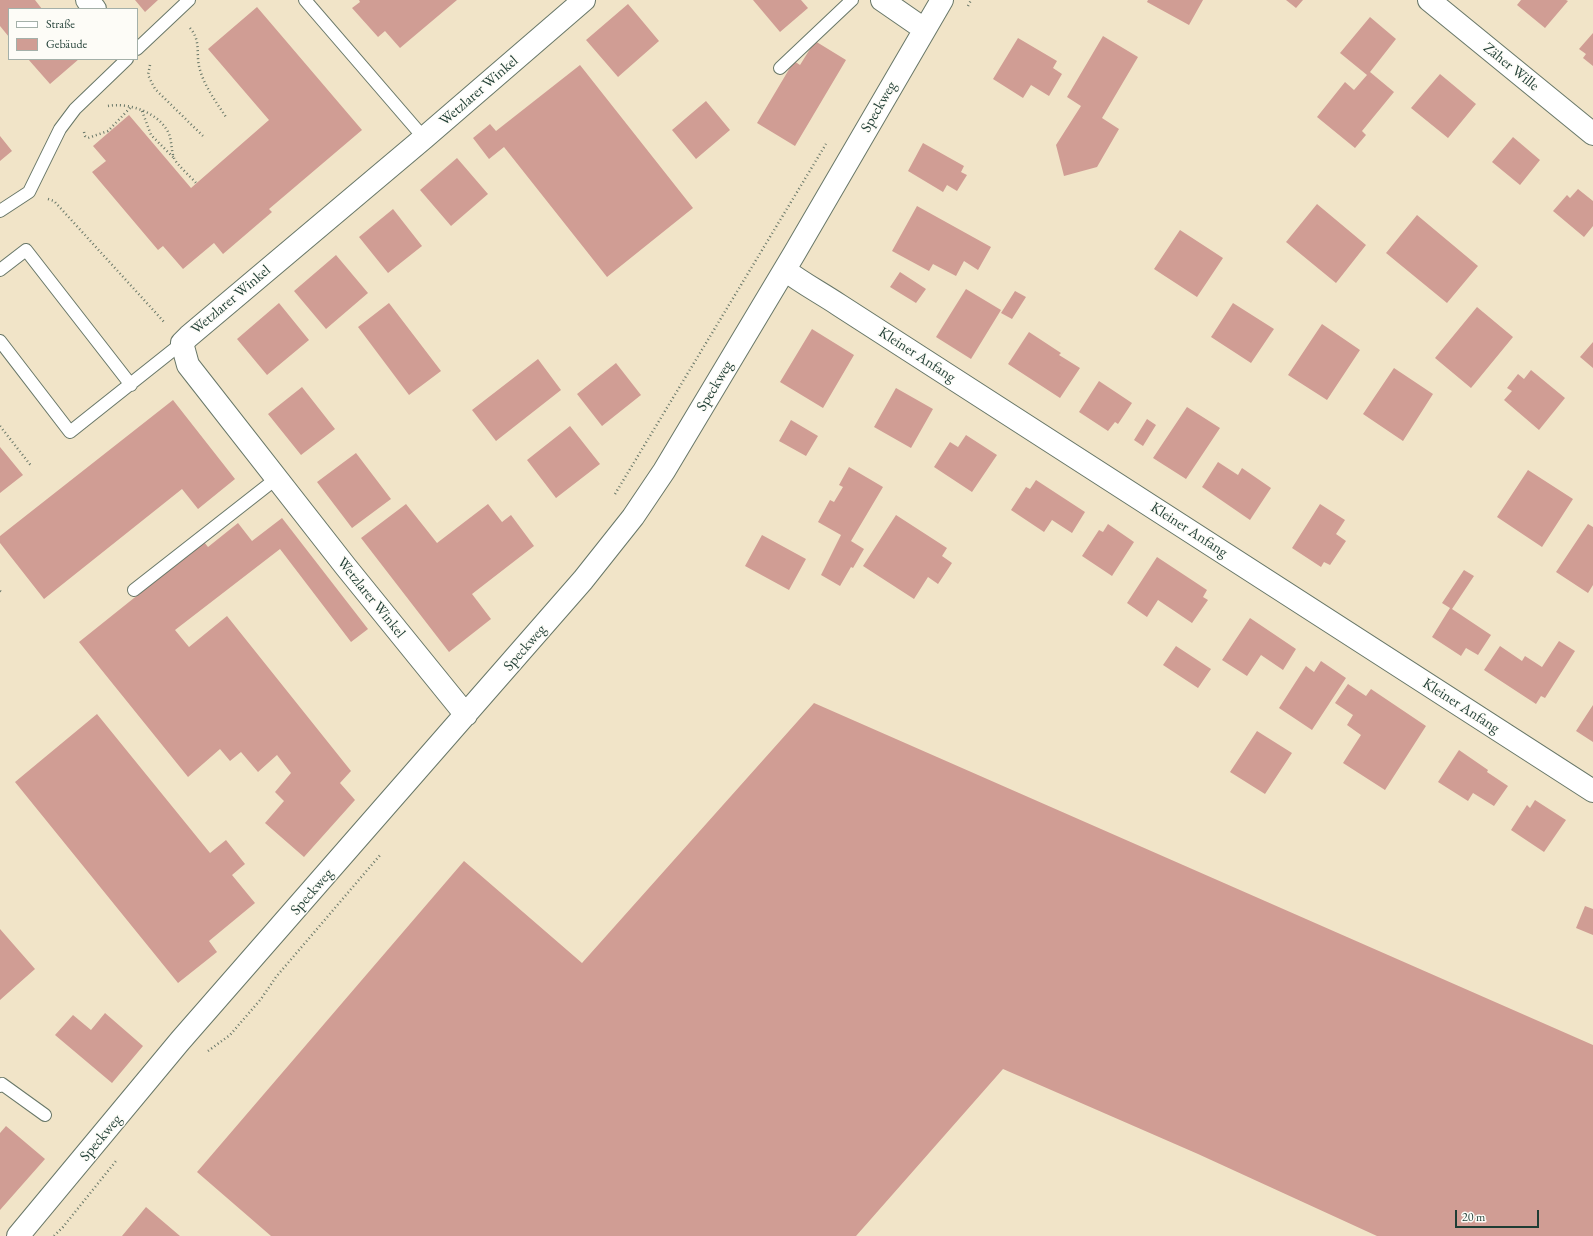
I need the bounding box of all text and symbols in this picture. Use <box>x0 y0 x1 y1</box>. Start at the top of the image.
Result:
legend <box>8 8 138 60</box>
text: Straße <box>46 16 75 32</box>
text: Gebäude <box>46 36 87 52</box>
street label: Zäher Wille <box>1479 39 1543 95</box>
street label: Wetzlarer Winkel <box>436 52 522 130</box>
street label: Speckweg <box>857 78 901 136</box>
street label: Wetzlarer Winkel <box>188 261 274 339</box>
street label: Kleiner Anfang <box>875 323 959 387</box>
street label: Speckweg <box>693 357 737 415</box>
street label: Kleiner Anfang <box>1147 498 1231 562</box>
street label: Wetzlarer Winkel <box>333 554 409 642</box>
street label: Speckweg <box>500 621 550 675</box>
street label: Kleiner Anfang <box>1419 674 1503 738</box>
street label: Speckweg <box>287 865 337 919</box>
street label: Speckweg <box>76 1111 126 1165</box>
scale bar <box>1457 1202 1541 1228</box>
text: 20 m <box>1462 1209 1485 1225</box>

